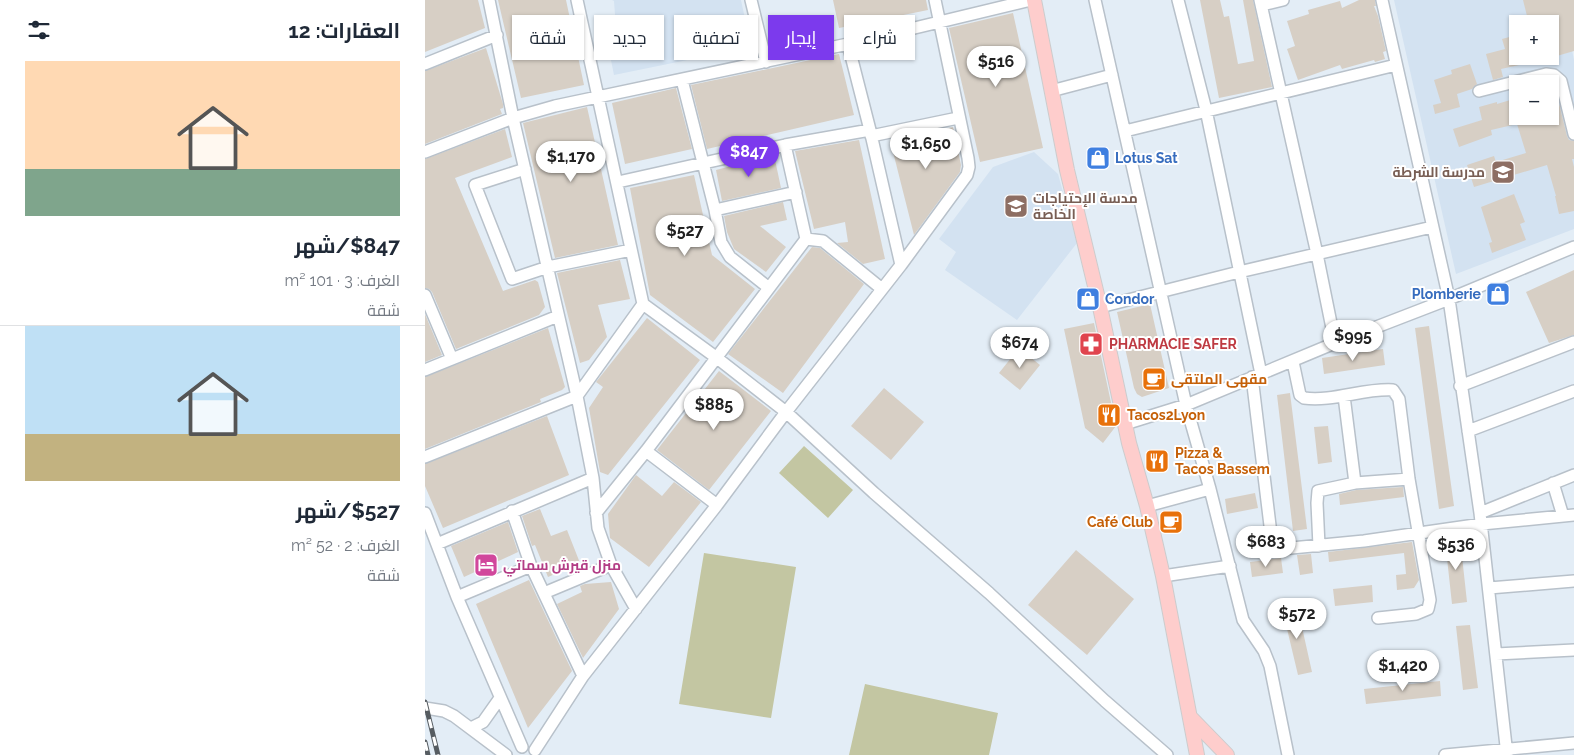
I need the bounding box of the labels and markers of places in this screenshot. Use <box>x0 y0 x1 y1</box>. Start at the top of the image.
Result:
pin: $516 <box>966 46 1026 88</box>
pin: $1,650 <box>885 128 967 170</box>
pin: $847 <box>719 136 779 178</box>
pin: $1,170 <box>530 140 612 183</box>
shop icon: Lotus Sat <box>1085 145 1111 171</box>
place label: Lotus Sat <box>1115 150 1178 166</box>
school or university icon: مدرسة الشرطة <box>1490 159 1516 185</box>
place label: مدرسة الشرطة <box>1392 164 1485 181</box>
place label: مدسة الإحتياجات الخاصة <box>1033 190 1138 222</box>
school or university icon: مدسة الإحتياجات الخاصة <box>1003 193 1029 219</box>
pin: $527 <box>655 214 715 257</box>
shop icon: Plomberie <box>1485 281 1511 307</box>
shop icon: Condor <box>1075 286 1101 312</box>
place label: Plomberie <box>1412 286 1482 302</box>
place label: Condor <box>1105 291 1155 307</box>
pin: $995 <box>1323 320 1383 362</box>
pin: $674 <box>990 326 1050 369</box>
pharmacy icon: PHARMACIE SAFER <box>1078 331 1104 357</box>
place label: PHARMACIE SAFER <box>1109 336 1238 352</box>
cafe icon: مقهى الملتقى <box>1141 366 1167 392</box>
place label: مقهى الملتقى <box>1171 371 1267 388</box>
pin: $885 <box>684 388 744 431</box>
restaurant icon: Tacos2Lyon <box>1096 402 1122 428</box>
place label: Tacos2Lyon <box>1127 407 1205 423</box>
place label: Pizza & Tacos Bassem <box>1175 445 1270 477</box>
restaurant icon: Pizza & Tacos Bassem <box>1144 448 1170 474</box>
cafe icon: Café Club <box>1158 509 1184 535</box>
place label: Café Club <box>1087 514 1153 530</box>
pin: $683 <box>1236 526 1296 568</box>
pin: $536 <box>1426 528 1486 571</box>
hotel icon: منزل قيرش سماتي <box>473 552 499 578</box>
place label: منزل قيرش سماتي <box>503 557 621 577</box>
pin: $572 <box>1267 598 1327 640</box>
pin: $1,420 <box>1362 650 1444 692</box>

